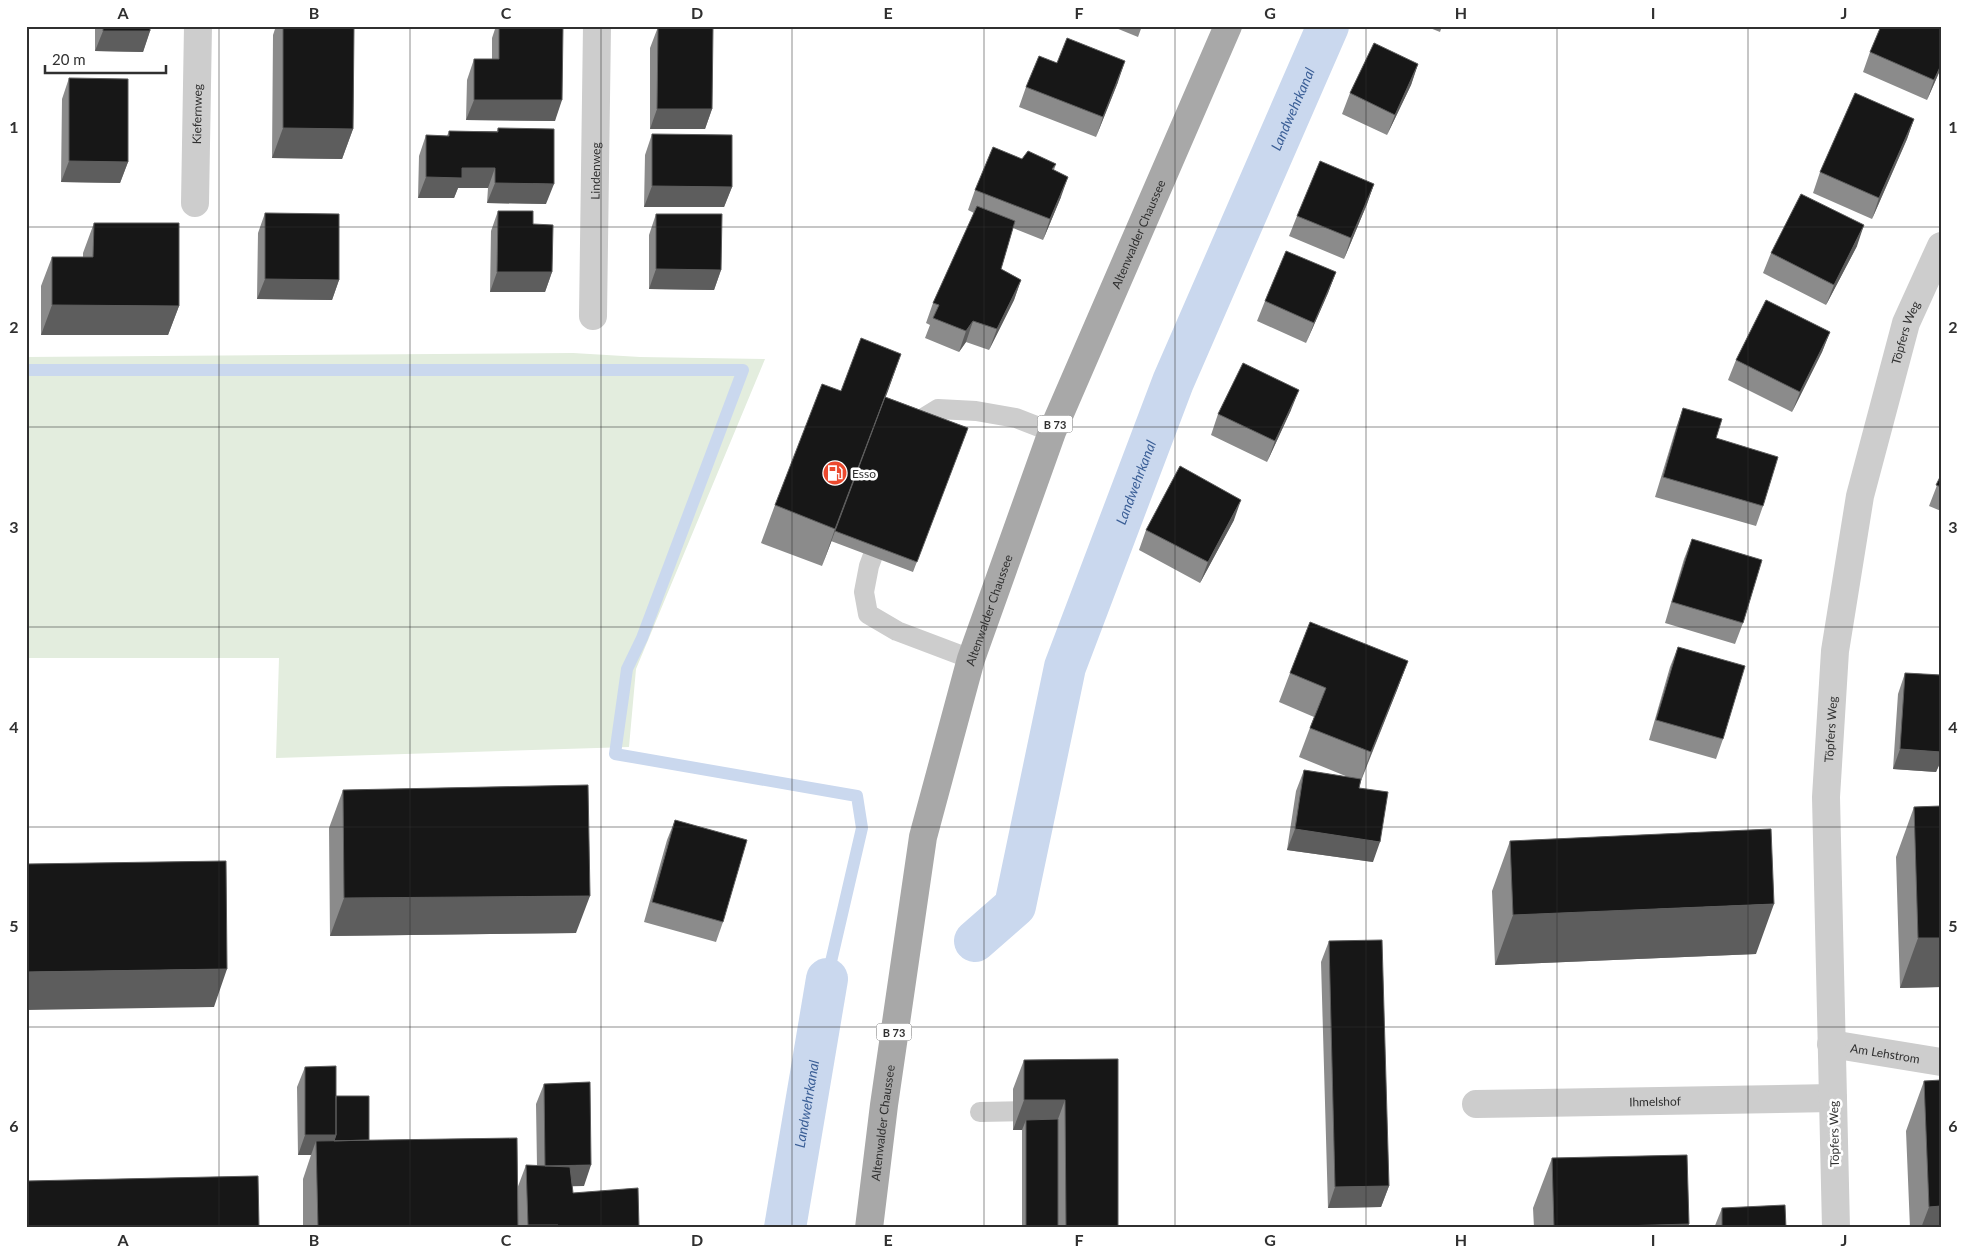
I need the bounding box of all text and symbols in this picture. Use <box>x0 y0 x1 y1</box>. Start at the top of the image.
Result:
text: A <box>116 3 129 22</box>
text: B <box>309 3 319 22</box>
text: C <box>501 3 512 22</box>
text: D <box>691 3 703 22</box>
text: E <box>883 3 893 22</box>
text: F <box>1074 3 1084 22</box>
text: G <box>1264 3 1276 22</box>
text: H <box>1455 3 1467 22</box>
text: I <box>1651 3 1655 22</box>
text: J <box>1841 3 1847 22</box>
scale bar <box>45 42 166 74</box>
text: 20 m <box>52 50 86 68</box>
water label: Landwehrkanal <box>1266 65 1317 153</box>
street label: Kiefernweg <box>188 84 205 144</box>
text: 1 <box>9 117 19 136</box>
text: 1 <box>1948 117 1958 136</box>
street label: Lindenweg <box>587 142 603 200</box>
street label: Altenwalder Chaussee <box>1108 177 1168 291</box>
street label: Töpfers Weg <box>1888 298 1923 366</box>
text: 2 <box>9 317 19 336</box>
text: 2 <box>1948 317 1958 336</box>
road number: B 73 <box>1038 416 1072 432</box>
water label: Landwehrkanal <box>1111 438 1159 527</box>
fuel station icon: Esso <box>822 460 848 486</box>
place label: Esso <box>852 466 876 481</box>
text: 3 <box>9 517 19 536</box>
text: 3 <box>1948 517 1958 536</box>
street label: Altenwalder Chaussee <box>962 552 1015 667</box>
street label: Töpfers Weg <box>1821 696 1840 763</box>
text: 4 <box>9 717 19 736</box>
text: 4 <box>1948 717 1958 736</box>
text: 5 <box>9 916 19 935</box>
text: 5 <box>1948 916 1958 935</box>
road number: B 73 <box>876 1024 912 1040</box>
street label: Am Lehstrom <box>1849 1040 1921 1066</box>
water label: Landwehrkanal <box>790 1059 822 1149</box>
street label: Altenwalder Chaussee <box>867 1064 897 1182</box>
street label: Ihmelshof <box>1629 1093 1682 1109</box>
street label: Töpfers Weg <box>1826 1101 1842 1167</box>
text: 6 <box>9 1116 19 1135</box>
text: 6 <box>1948 1116 1958 1135</box>
text: A <box>116 1230 129 1249</box>
text: B <box>309 1230 319 1249</box>
text: C <box>501 1230 512 1249</box>
text: D <box>691 1230 703 1249</box>
text: E <box>883 1230 893 1249</box>
text: F <box>1074 1230 1084 1249</box>
text: G <box>1264 1230 1276 1249</box>
text: H <box>1455 1230 1467 1249</box>
text: I <box>1651 1230 1655 1249</box>
text: J <box>1841 1230 1847 1249</box>

